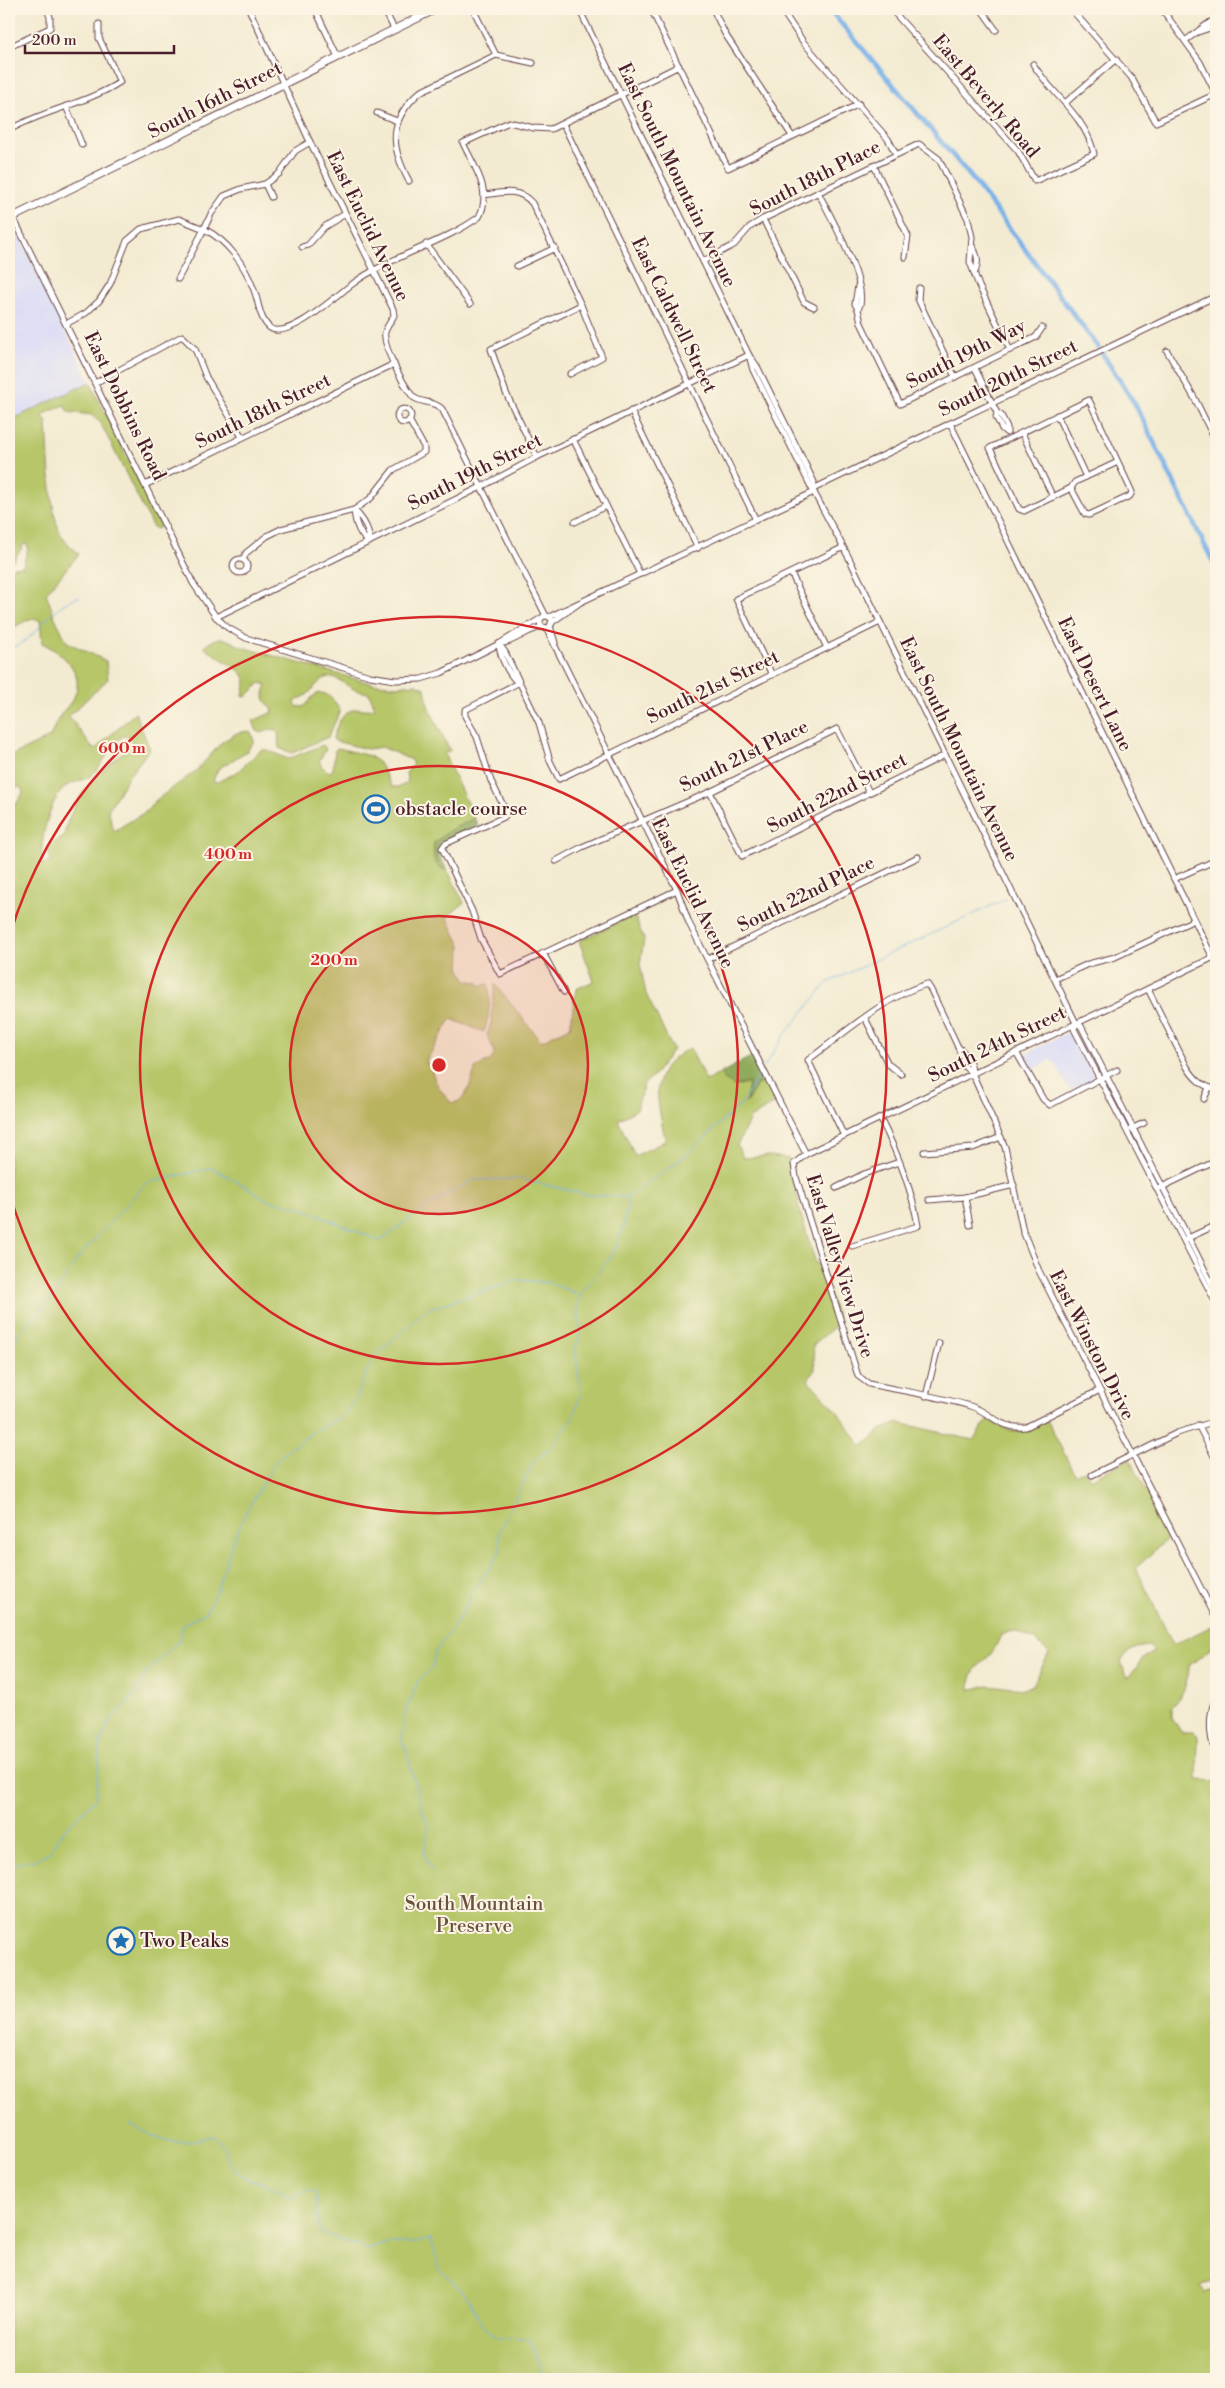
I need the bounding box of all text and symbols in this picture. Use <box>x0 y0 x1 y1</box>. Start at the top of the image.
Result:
scale bar <box>25 22 174 54</box>
street label: East Beverly Road <box>927 29 1045 163</box>
text: 200 m <box>32 31 77 50</box>
street label: South 16th Street <box>144 56 286 144</box>
street label: East South Mountain Avenue <box>612 59 742 291</box>
street label: South 18th Place <box>746 135 884 221</box>
street label: East Euclid Avenue <box>321 147 415 305</box>
street label: East Caldwell Street <box>626 233 722 397</box>
street label: South 19th Way <box>902 313 1030 394</box>
street label: East Dobbins Road <box>79 328 172 485</box>
street label: South 20th Street <box>935 334 1082 422</box>
street label: South 18th Street <box>191 368 335 454</box>
street label: South 19th Street <box>404 428 546 516</box>
street label: East Desert Lane <box>1052 613 1138 755</box>
street label: East South Mountain Avenue <box>894 633 1024 865</box>
street label: South 21st Street <box>643 644 783 729</box>
street label: South 21st Place <box>676 714 812 798</box>
text: 600 m <box>98 739 146 758</box>
street label: South 22nd Street <box>763 747 911 839</box>
sports icon: obstacle course <box>361 794 391 824</box>
place label: obstacle course <box>395 797 527 821</box>
street label: East Euclid Avenue <box>646 814 740 972</box>
text: 400 m <box>204 845 252 864</box>
street label: South 22nd Place <box>733 850 879 938</box>
text: 200 m <box>310 951 358 970</box>
street label: South 24th Street <box>924 1000 1070 1088</box>
centre of rings <box>430 1056 448 1074</box>
street label: East Valley View Drive <box>801 1171 879 1361</box>
street label: East Winston Drive <box>1044 1266 1140 1424</box>
park label: South Mountain Preserve <box>405 1892 543 1938</box>
place icon: Two Peaks <box>106 1926 136 1956</box>
place label: Two Peaks <box>140 1929 229 1953</box>

